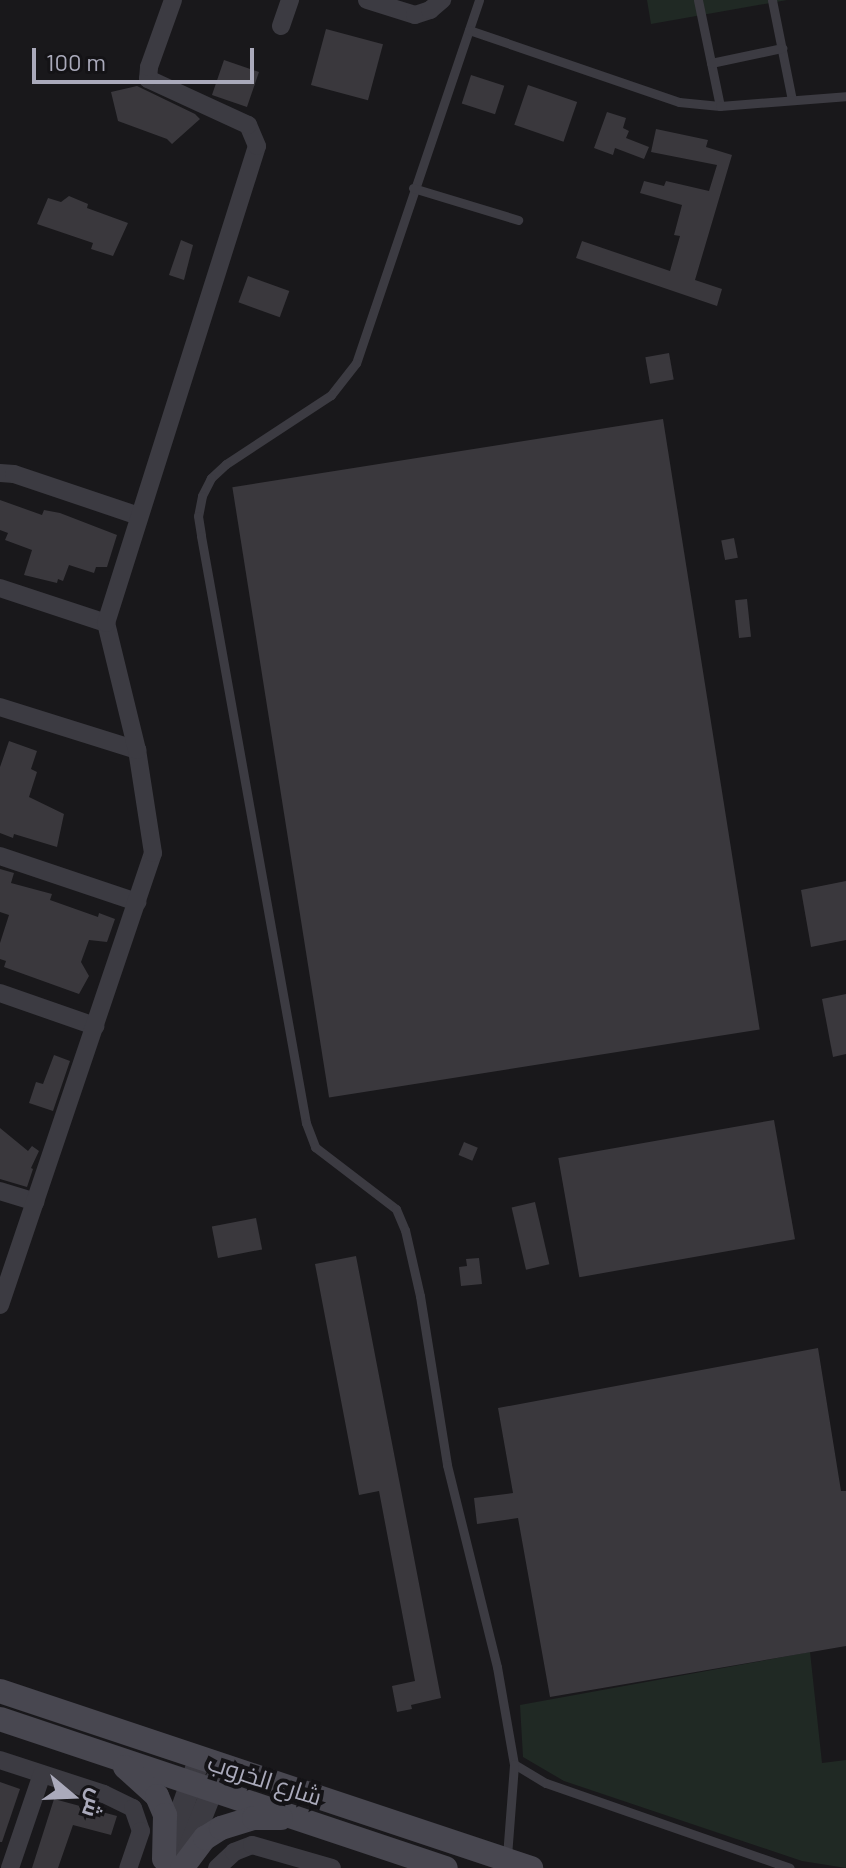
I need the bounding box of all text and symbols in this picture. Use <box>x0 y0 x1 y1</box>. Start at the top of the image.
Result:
scale bar <box>36 32 258 82</box>
text: 100 m <box>46 47 106 76</box>
street label: شارع الخروب <box>204 1747 326 1811</box>
north arrow <box>32 1756 112 1836</box>
text: ش <box>78 1786 112 1821</box>

